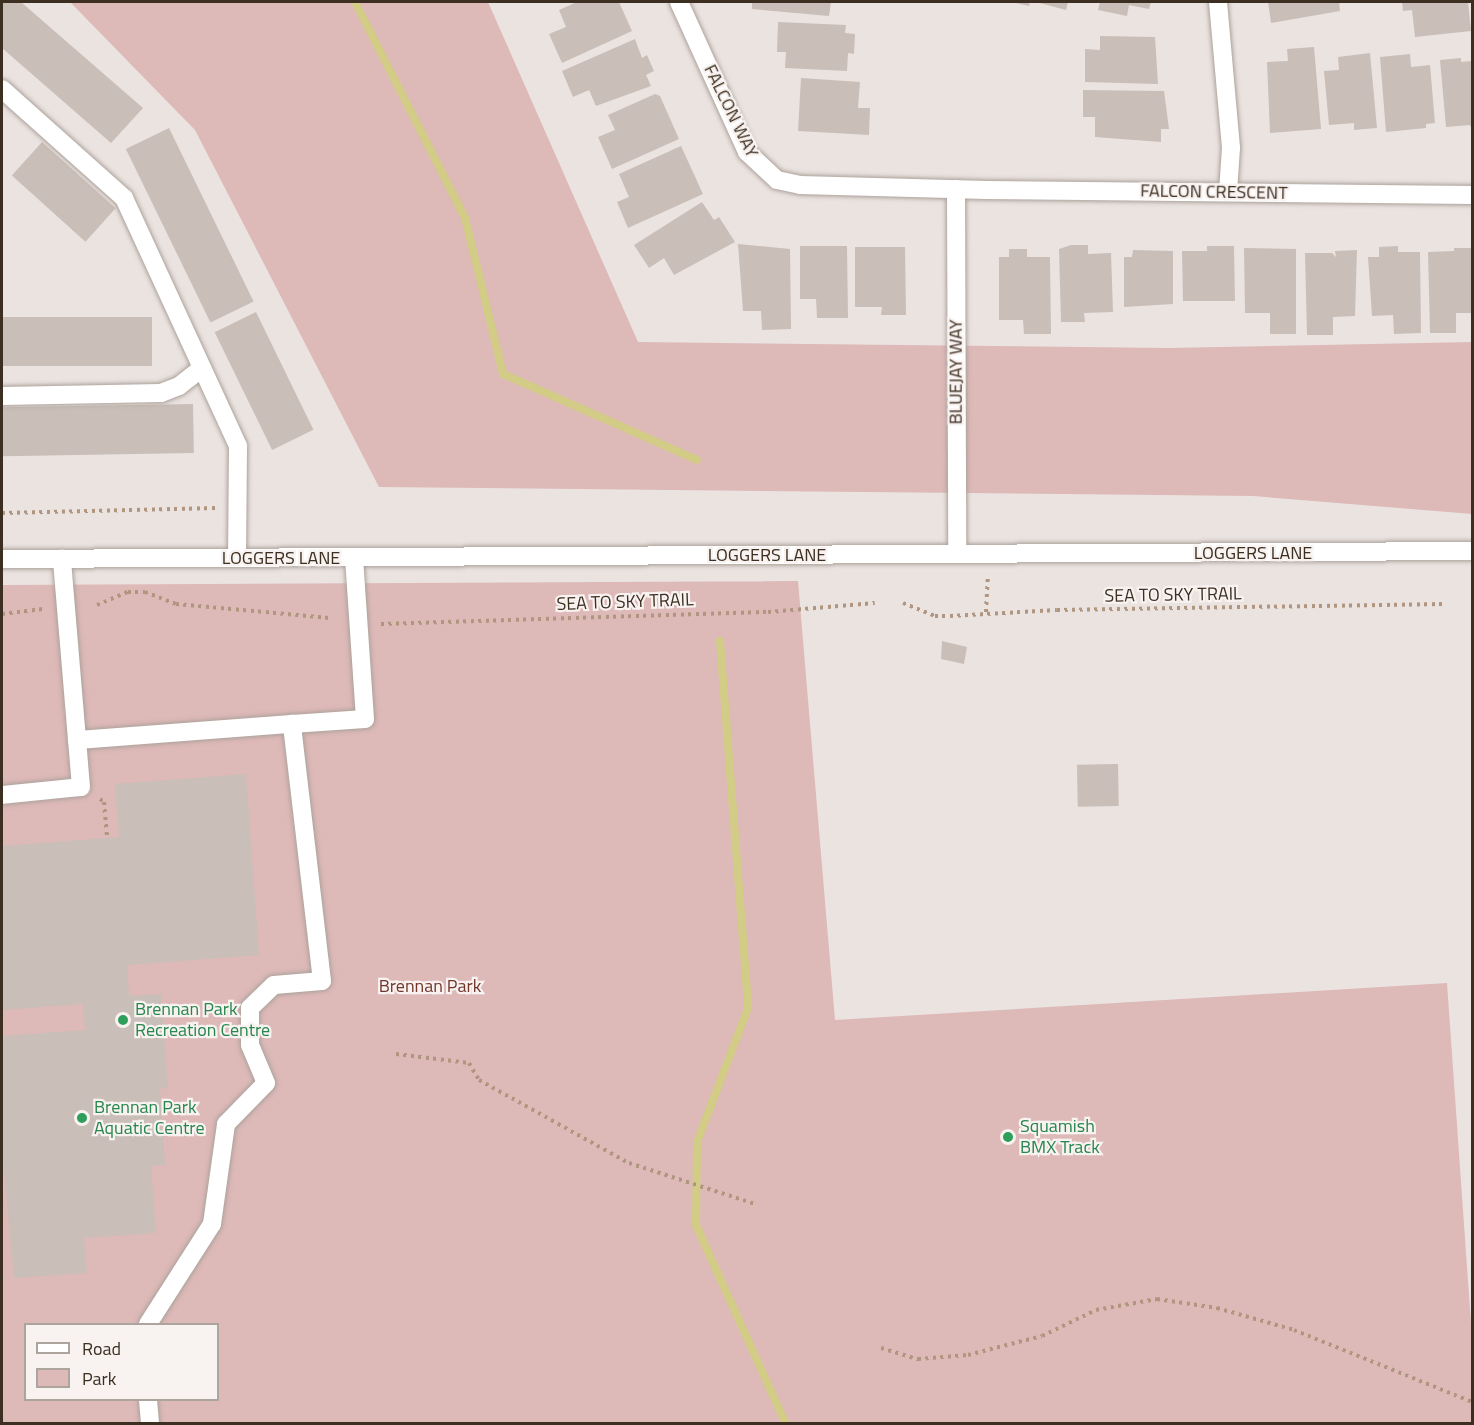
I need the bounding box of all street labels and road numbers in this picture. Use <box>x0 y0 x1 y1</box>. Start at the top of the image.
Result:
street label: FALCON WAY <box>699 61 763 161</box>
street label: FALCON CRESCENT <box>1140 180 1288 204</box>
street label: BLUEJAY WAY <box>945 320 967 424</box>
street label: LOGGERS LANE <box>1194 542 1312 564</box>
street label: LOGGERS LANE <box>708 544 826 566</box>
street label: LOGGERS LANE <box>222 547 340 569</box>
street label: SEA TO SKY TRAIL <box>1104 583 1242 607</box>
street label: SEA TO SKY TRAIL <box>556 589 694 615</box>

